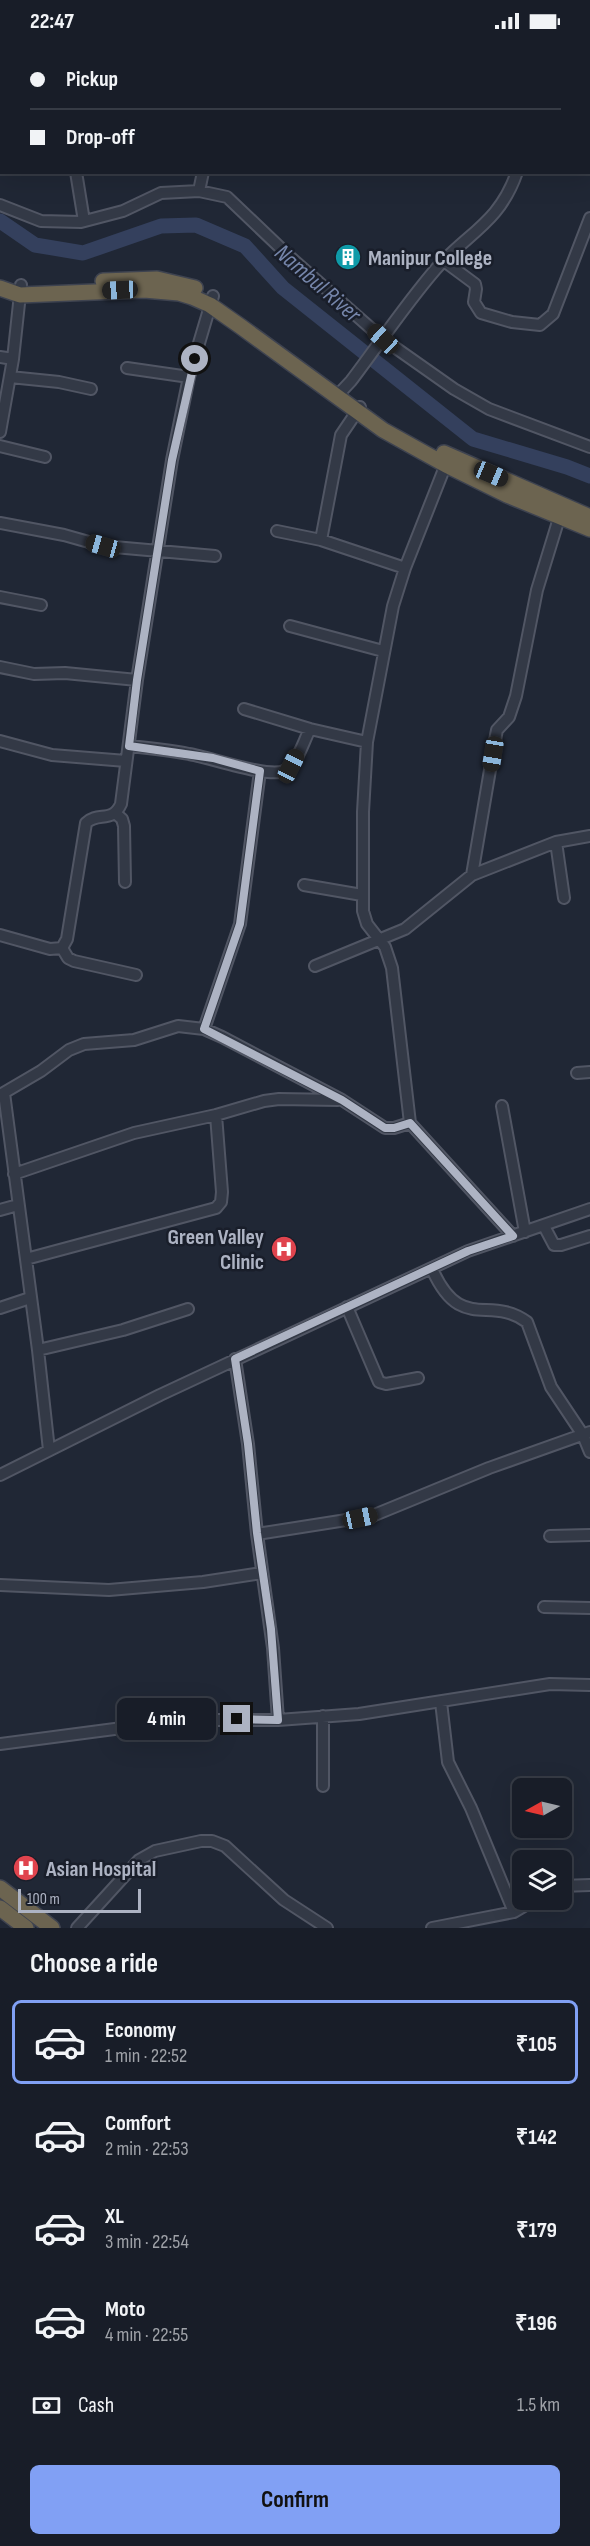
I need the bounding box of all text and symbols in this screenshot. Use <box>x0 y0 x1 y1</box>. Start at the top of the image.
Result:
text: 22:47 <box>30 8 74 35</box>
text: Pickup <box>66 66 118 93</box>
text: Drop-off <box>66 124 135 151</box>
water label: Nambul River <box>269 238 368 329</box>
building icon: Manipur College <box>333 242 363 272</box>
place label: Manipur College <box>368 245 492 272</box>
car <box>102 280 138 300</box>
car <box>364 320 402 358</box>
route start <box>181 345 208 372</box>
car <box>471 459 511 489</box>
car <box>83 532 123 560</box>
car <box>481 735 505 773</box>
car <box>275 746 307 786</box>
place label: Green Valley Clinic <box>168 1224 264 1276</box>
hospital icon: Green Valley Clinic <box>269 1234 299 1264</box>
car <box>341 1505 379 1531</box>
callout: 4 min <box>117 1698 216 1740</box>
route end <box>223 1705 250 1732</box>
text: 4 min <box>147 1707 186 1731</box>
north arrow <box>512 1778 572 1838</box>
map controls <box>512 1778 572 1910</box>
button: layers <box>512 1850 572 1910</box>
hospital icon: Asian Hospital <box>11 1853 41 1883</box>
place label: Asian Hospital <box>45 1856 156 1883</box>
scale bar <box>18 1886 141 1914</box>
text: 100 m <box>27 1890 60 1909</box>
text: Choose a ride <box>30 1948 158 1980</box>
icon: car <box>33 2015 87 2069</box>
text: Economy <box>105 2017 176 2044</box>
text: ₹105 <box>516 2031 557 2058</box>
text: 1 min · 22:52 <box>105 2044 187 2068</box>
icon: car <box>33 2108 87 2162</box>
text: Comfort <box>105 2110 171 2137</box>
text: ₹142 <box>516 2124 557 2151</box>
text: 2 min · 22:53 <box>105 2137 189 2161</box>
icon: car <box>33 2201 87 2255</box>
text: XL <box>105 2203 124 2230</box>
text: ₹179 <box>516 2217 557 2244</box>
text: 3 min · 22:54 <box>105 2230 189 2254</box>
icon: car <box>33 2294 87 2348</box>
text: Moto <box>105 2296 145 2323</box>
text: ₹196 <box>515 2310 557 2337</box>
text: 4 min · 22:55 <box>105 2323 188 2347</box>
icon: cash <box>30 2389 63 2422</box>
text: Cash <box>78 2392 114 2419</box>
text: 1.5 km <box>517 2393 560 2417</box>
button: Confirm <box>30 2465 560 2534</box>

